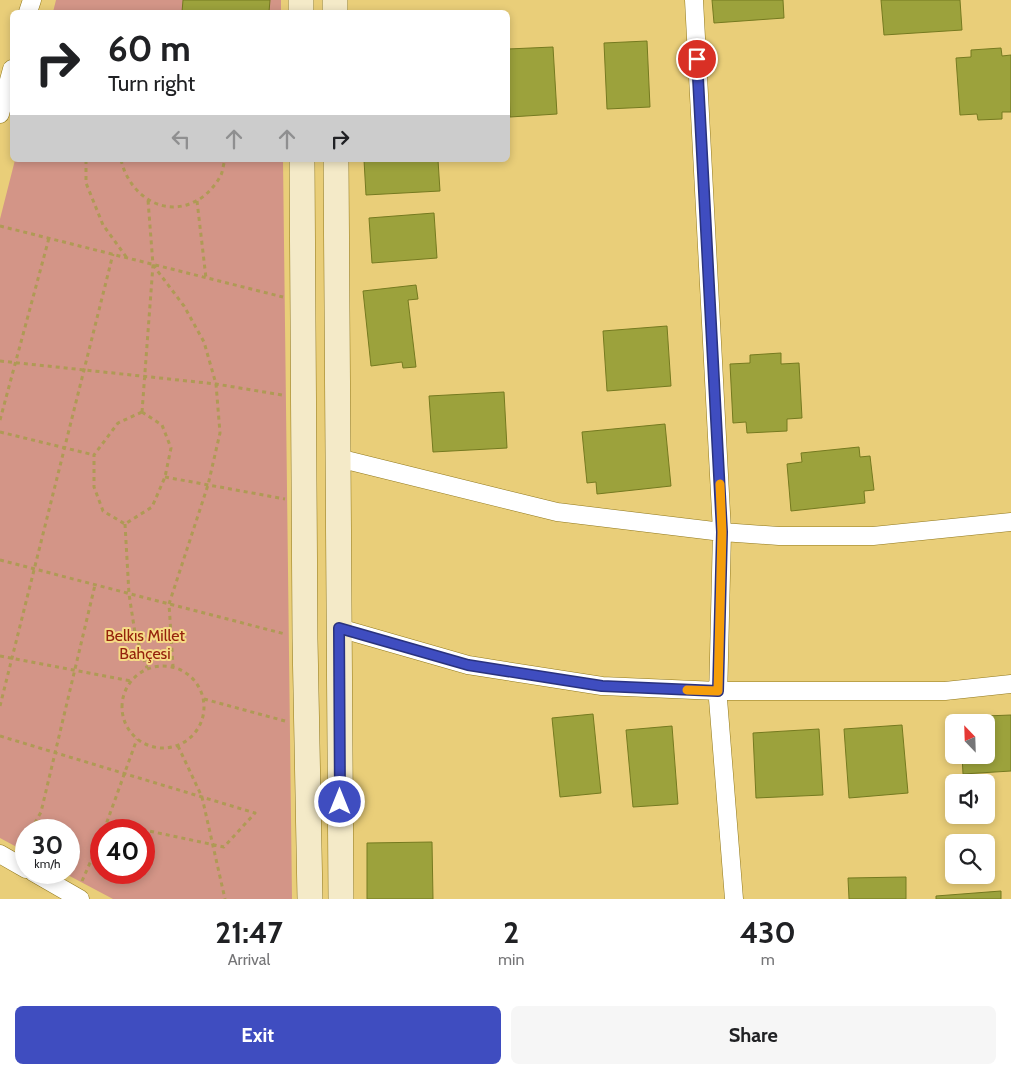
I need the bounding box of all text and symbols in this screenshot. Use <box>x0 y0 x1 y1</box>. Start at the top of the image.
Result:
text: 60 m <box>108 27 191 70</box>
icon: right <box>25 30 90 95</box>
pin <box>676 38 718 80</box>
icon: arrive <box>683 45 711 73</box>
text: Turn right <box>108 70 195 97</box>
icon: left <box>167 125 195 153</box>
icon: ahead <box>220 125 248 153</box>
icon: ahead <box>273 125 301 153</box>
icon: right <box>326 125 354 153</box>
park label: Belkıs Millet Bahçesi <box>105 626 185 663</box>
north arrow <box>945 714 995 764</box>
map controls <box>945 714 995 884</box>
button: sound <box>945 774 995 824</box>
position arrow <box>313 775 365 827</box>
speed limit sign: 40 <box>90 819 155 884</box>
text: 30 <box>32 830 63 860</box>
button: search <box>945 834 995 884</box>
text: km/h <box>34 856 61 871</box>
text: 21:47 <box>215 914 283 951</box>
text: 2 <box>503 914 519 951</box>
text: 430 <box>740 914 796 951</box>
text: Arrival <box>228 950 270 969</box>
text: min <box>498 950 524 969</box>
text: m <box>761 950 775 969</box>
button: Exit <box>15 1006 501 1064</box>
button: Share <box>511 1006 996 1064</box>

